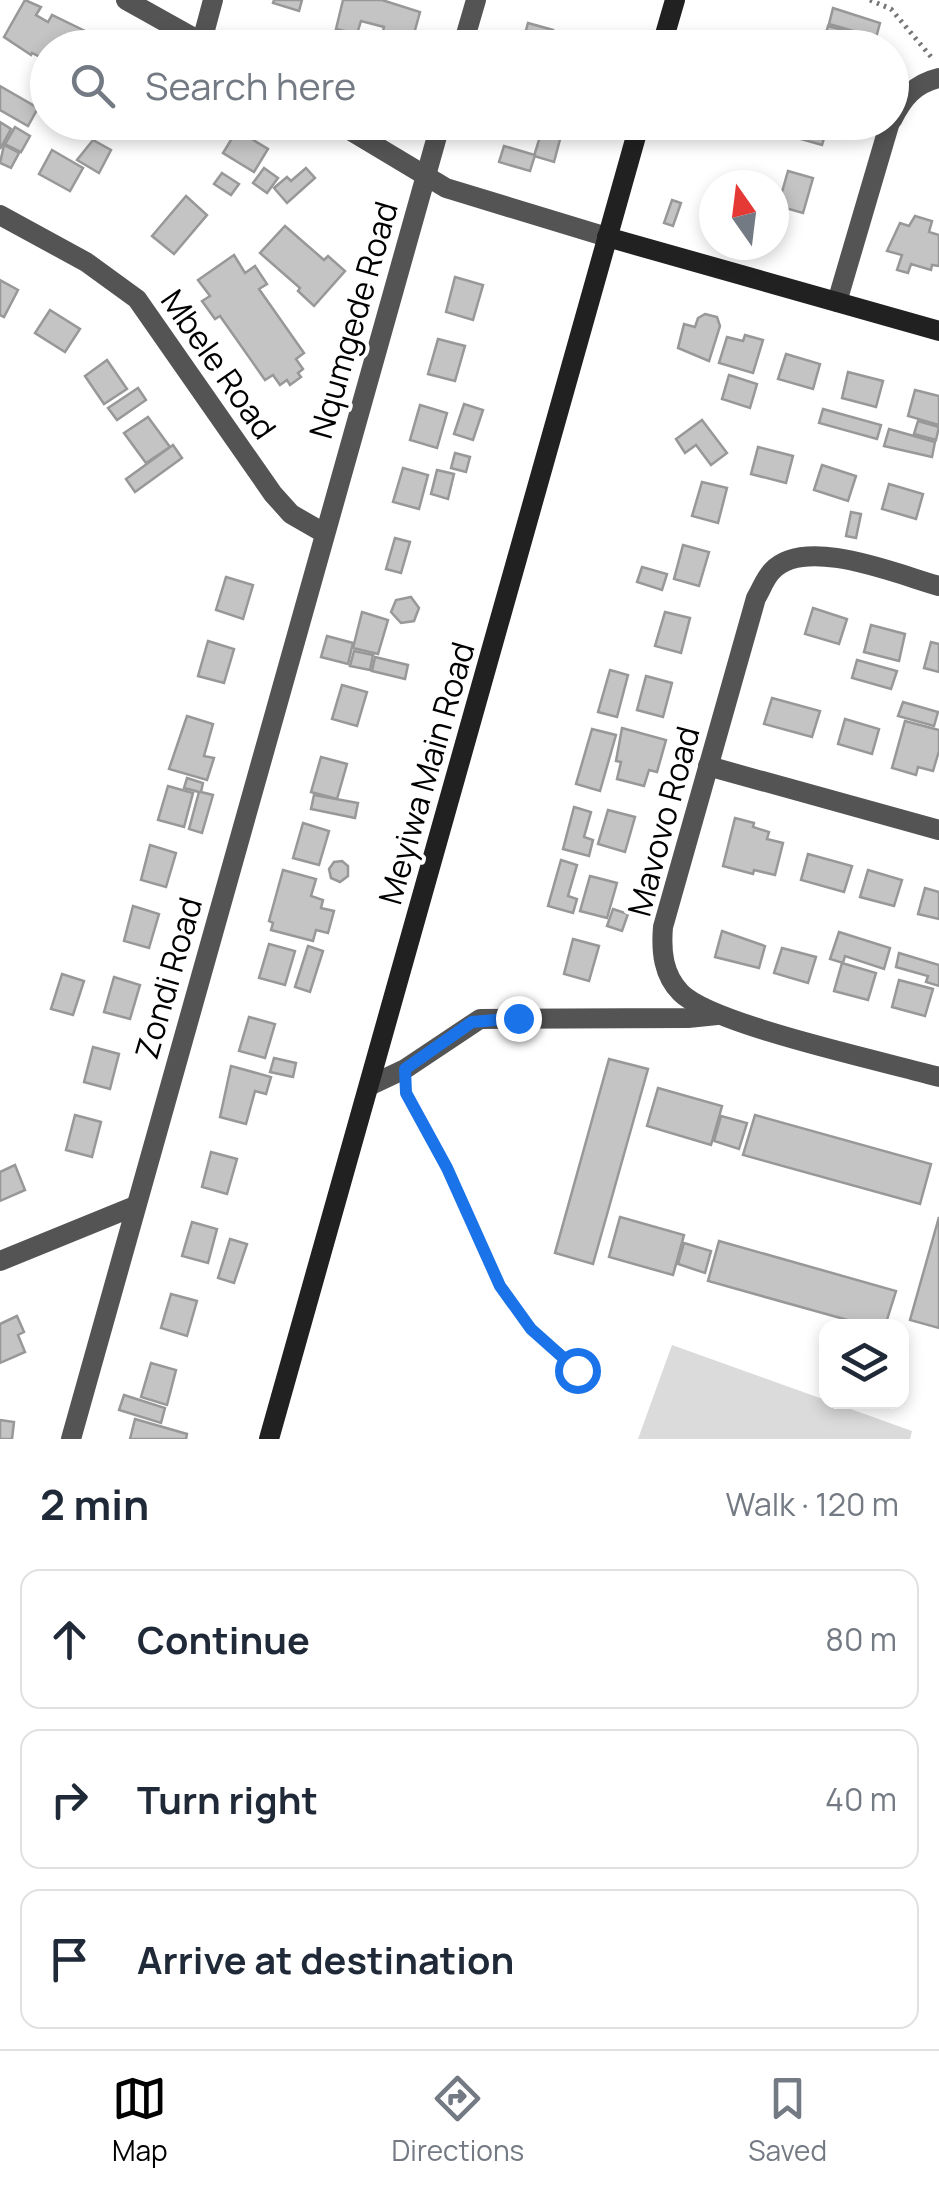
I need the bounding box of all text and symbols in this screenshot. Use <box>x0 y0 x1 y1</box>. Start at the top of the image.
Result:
search box <box>30 30 909 140</box>
icon: search <box>65 58 120 113</box>
text: Search here <box>145 59 356 111</box>
north arrow <box>699 170 789 260</box>
street label: Nqumgede Road <box>298 196 408 444</box>
street label: Mbele Road <box>151 281 287 447</box>
street label: Meyiwa Main Road <box>368 637 484 909</box>
street label: Mavovo Road <box>617 721 709 921</box>
street label: Zondi Road <box>124 892 212 1064</box>
route end <box>496 996 542 1042</box>
map controls <box>819 1319 909 1409</box>
button: layers <box>819 1319 909 1409</box>
route start <box>555 1348 601 1394</box>
text: 2 min <box>40 1475 149 1533</box>
text: Walk · 120 m <box>726 1482 899 1526</box>
icon: ahead <box>42 1612 97 1667</box>
text: Continue <box>137 1613 310 1665</box>
text: 80 m <box>825 1617 897 1661</box>
icon: right <box>42 1772 97 1827</box>
text: Turn right <box>137 1773 318 1825</box>
text: 40 m <box>825 1777 897 1821</box>
icon: arrive <box>42 1932 97 1987</box>
text: Arrive at destination <box>137 1933 514 1985</box>
tab: Map <box>112 2071 168 2169</box>
tab: Directions <box>392 2071 524 2169</box>
tab: Saved <box>748 2071 827 2169</box>

